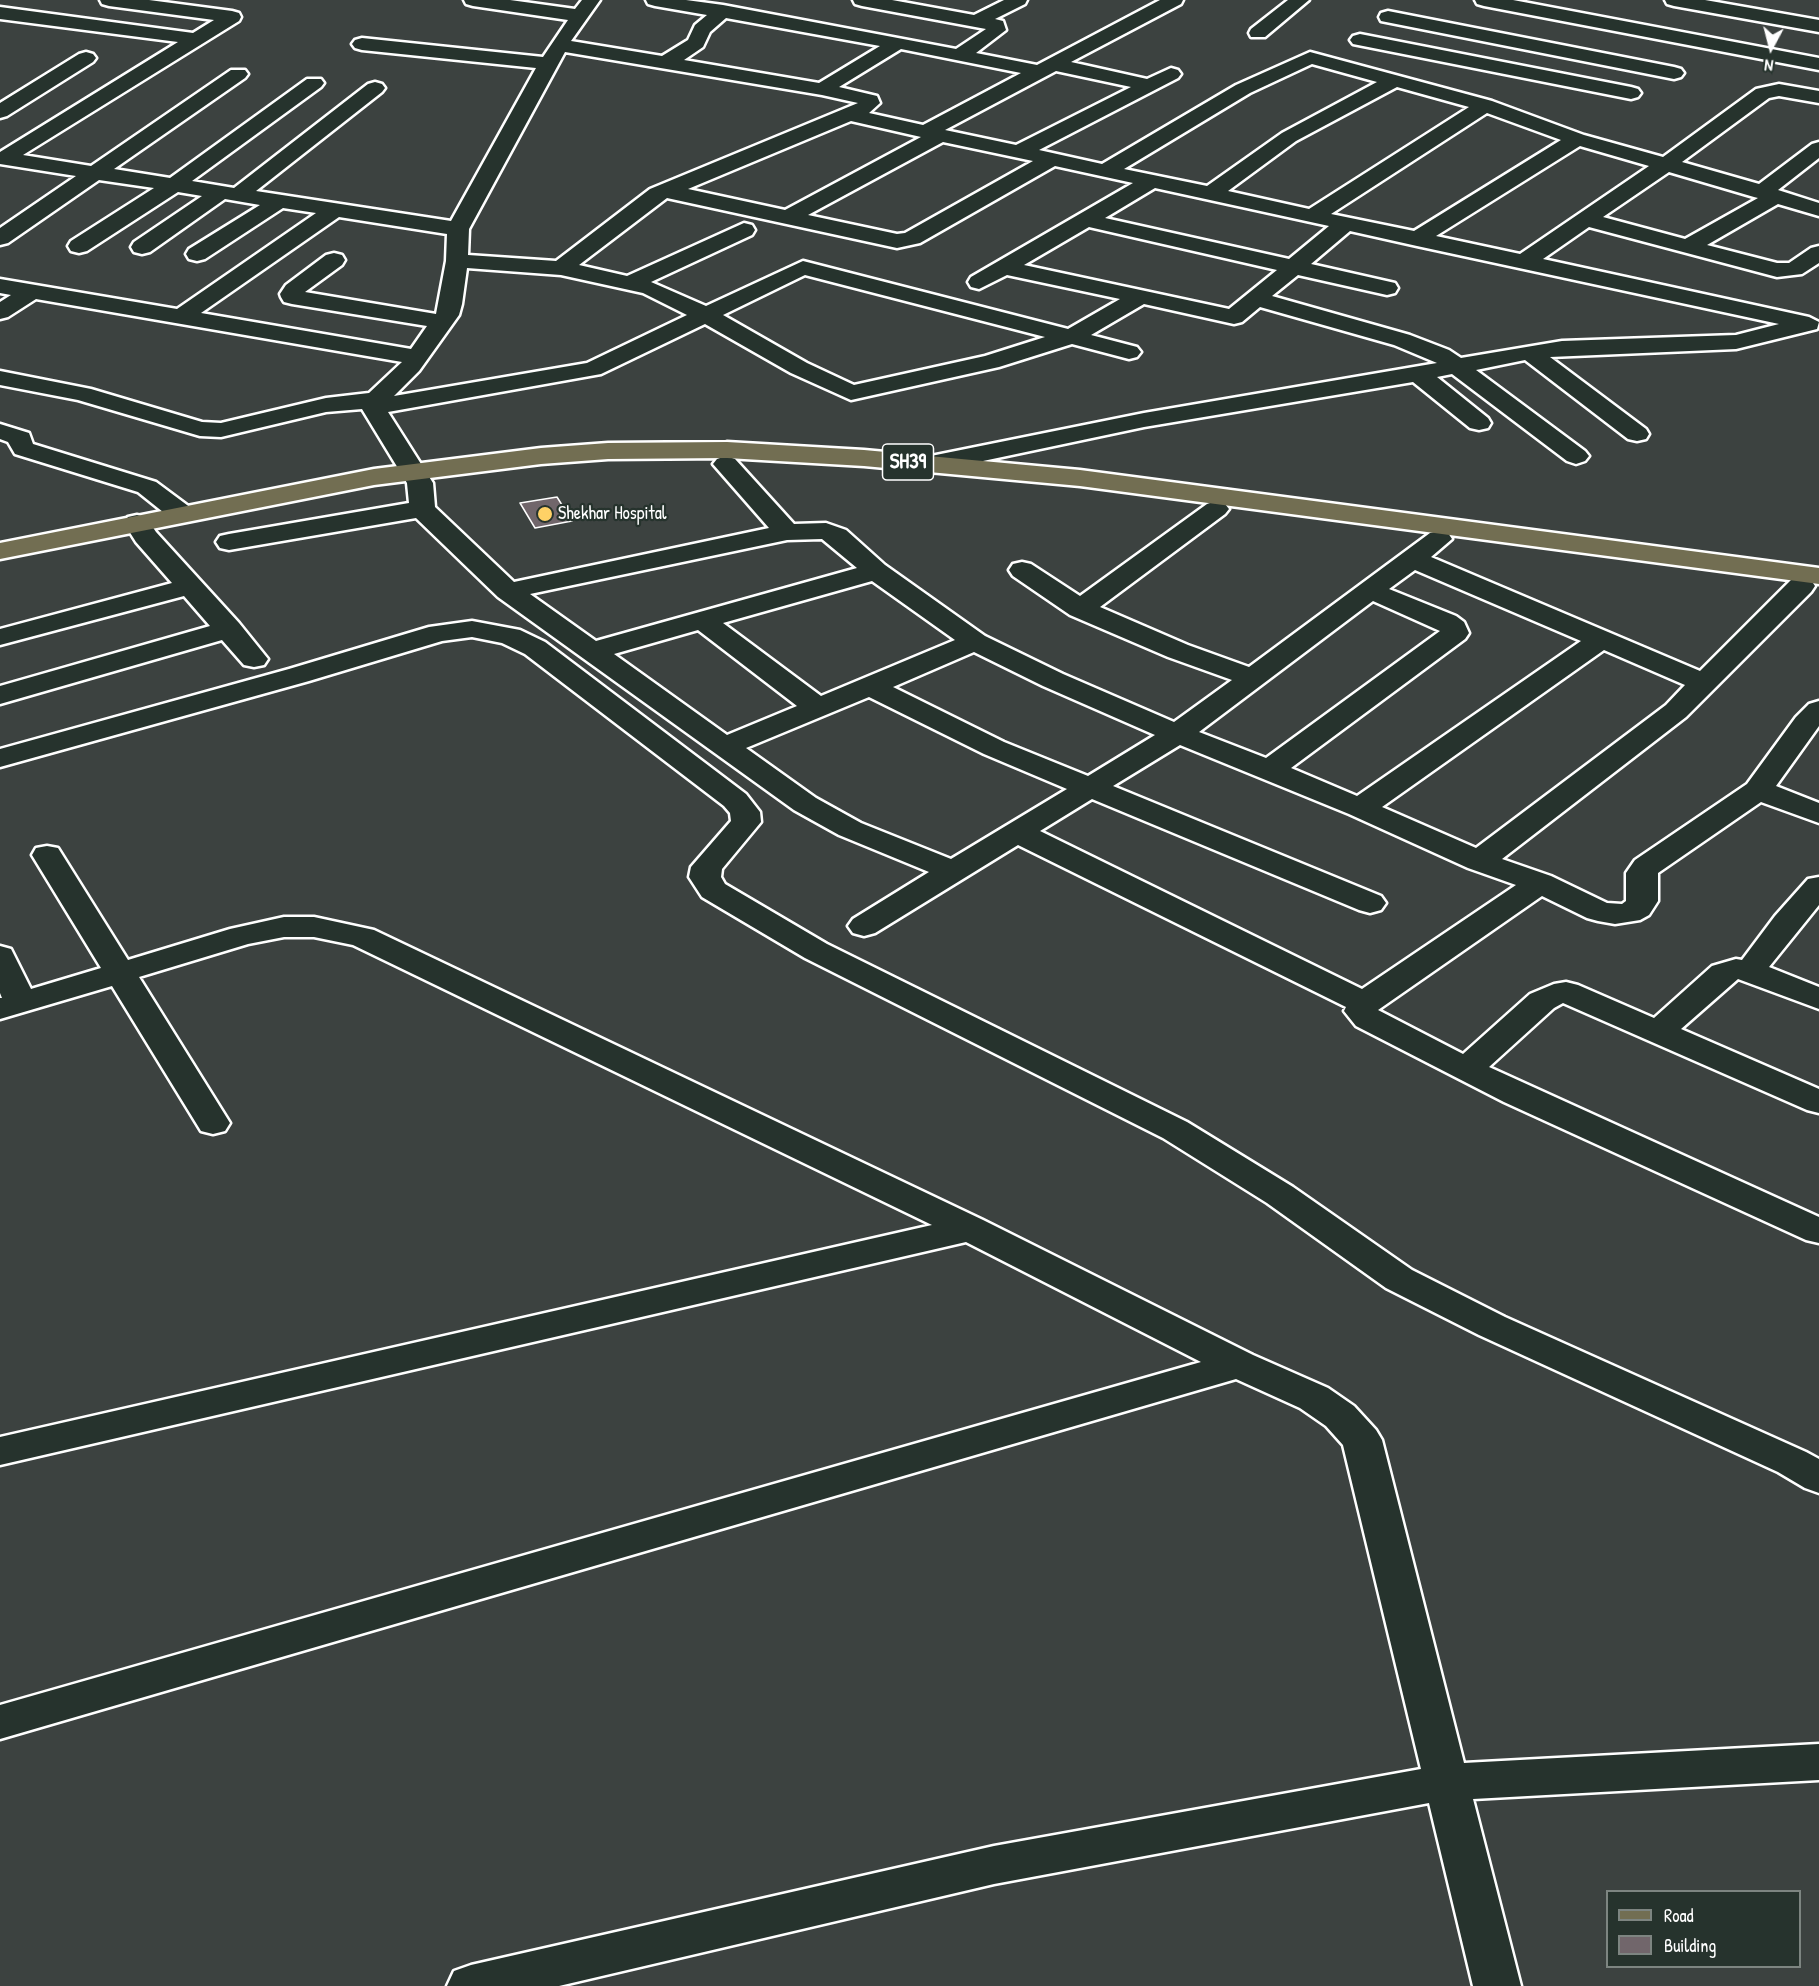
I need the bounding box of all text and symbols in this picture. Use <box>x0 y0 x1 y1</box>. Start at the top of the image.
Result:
north arrow <box>1741 18 1801 78</box>
text: N <box>1763 54 1774 77</box>
road number: SH39 <box>882 444 934 480</box>
place label: Shekhar Hospital <box>558 503 667 525</box>
marker: Shekhar Hospital <box>536 505 554 523</box>
legend <box>1606 1890 1801 1968</box>
text: Road <box>1664 1903 1694 1928</box>
text: Building <box>1664 1933 1716 1958</box>

